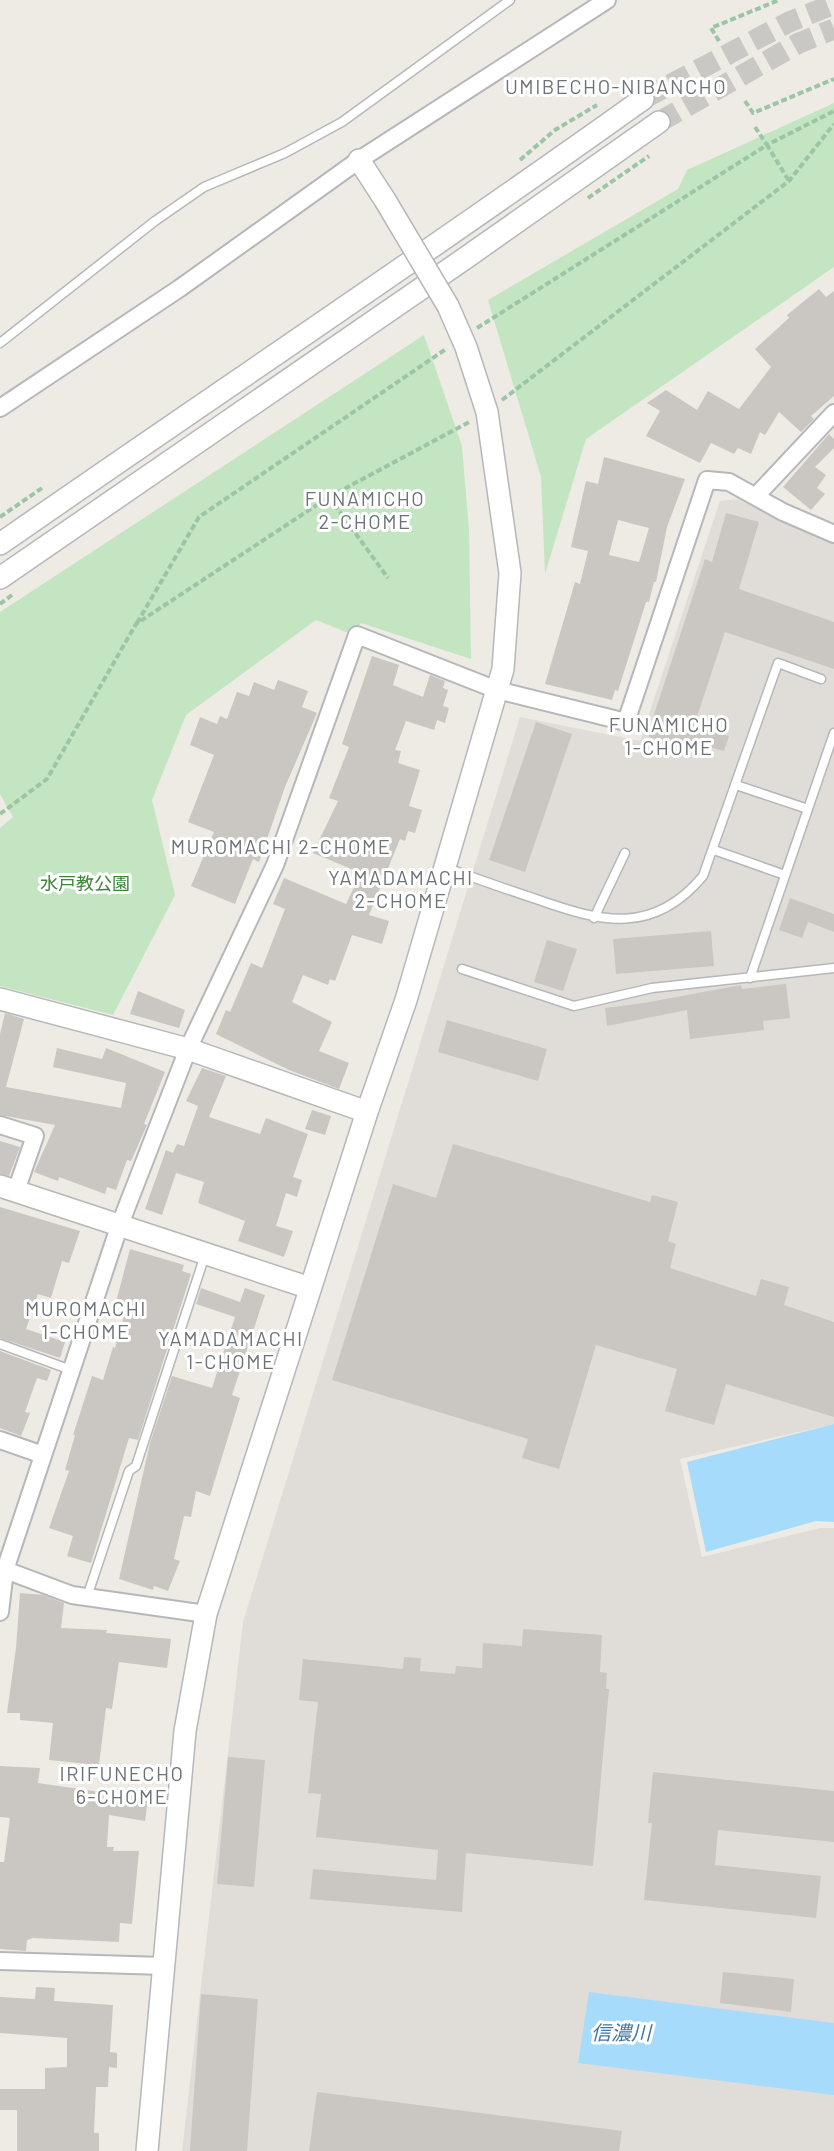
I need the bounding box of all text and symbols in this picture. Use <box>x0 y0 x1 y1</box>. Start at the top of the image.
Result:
district label: UMIBECHO-NIBANCHO <box>505 74 727 98</box>
district label: FUNAMICHO 2-CHOME <box>305 486 425 533</box>
district label: FUNAMICHO 1-CHOME <box>609 712 729 759</box>
district label: MUROMACHI 2-CHOME <box>171 834 391 858</box>
district label: YAMADAMACHI 2-CHOME <box>328 865 474 912</box>
park label: 水戸教公園 <box>40 872 130 894</box>
district label: MUROMACHI 1-CHOME <box>25 1296 147 1343</box>
district label: YAMADAMACHI 1-CHOME <box>158 1326 304 1373</box>
district label: IRIFUNECHO 6-CHOME <box>60 1761 184 1808</box>
water label: 信濃川 <box>591 2020 653 2044</box>

